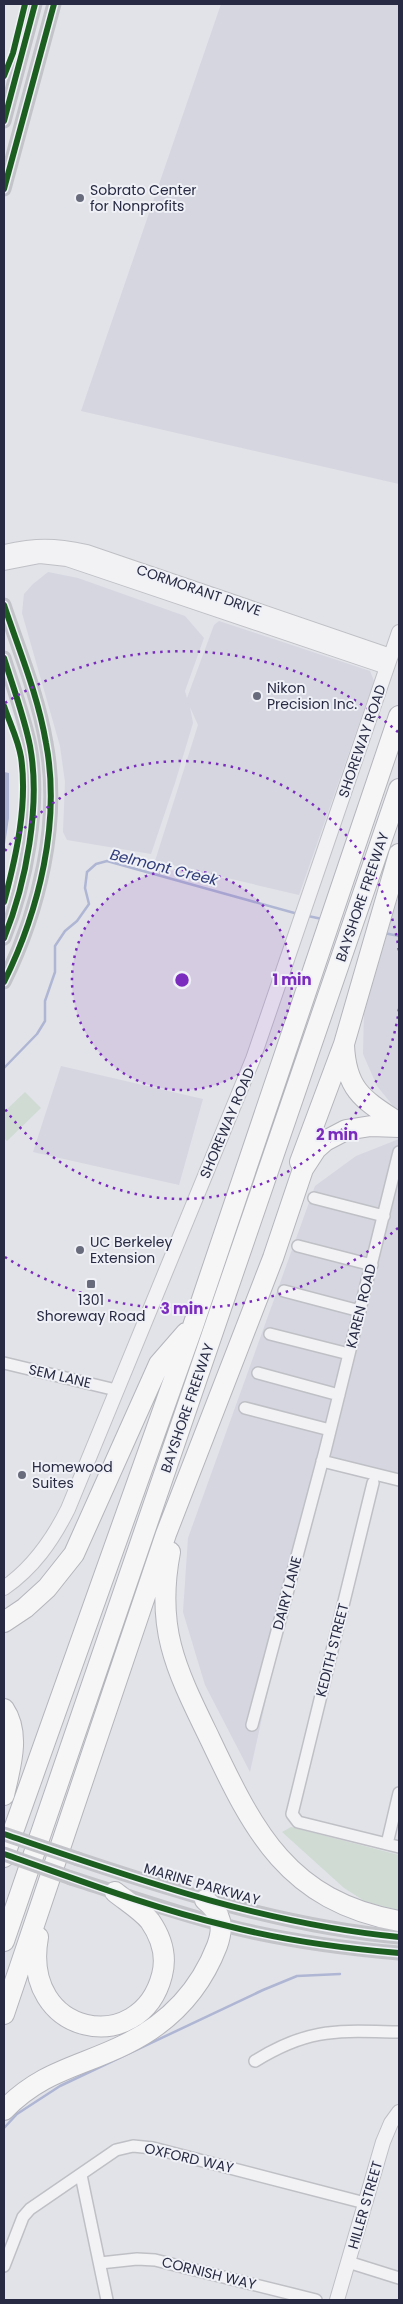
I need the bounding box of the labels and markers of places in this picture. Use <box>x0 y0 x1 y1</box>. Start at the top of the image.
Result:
place label: Sobrato Center for Nonprofits <box>90 180 197 216</box>
marker: Sobrato Center for Nonprofits <box>74 192 86 204</box>
place label: Nikon Precision Inc. <box>267 678 357 714</box>
marker: Nikon Precision Inc. <box>251 690 263 702</box>
centre of rings <box>173 971 191 989</box>
place label: UC Berkeley Extension <box>90 1232 172 1268</box>
marker: UC Berkeley Extension <box>74 1244 86 1256</box>
marker: 1301 Shoreway Road <box>85 1278 97 1290</box>
place label: 1301 Shoreway Road <box>36 1290 146 1326</box>
place label: Homewood Suites <box>32 1457 113 1493</box>
marker: Homewood Suites <box>16 1469 28 1481</box>

